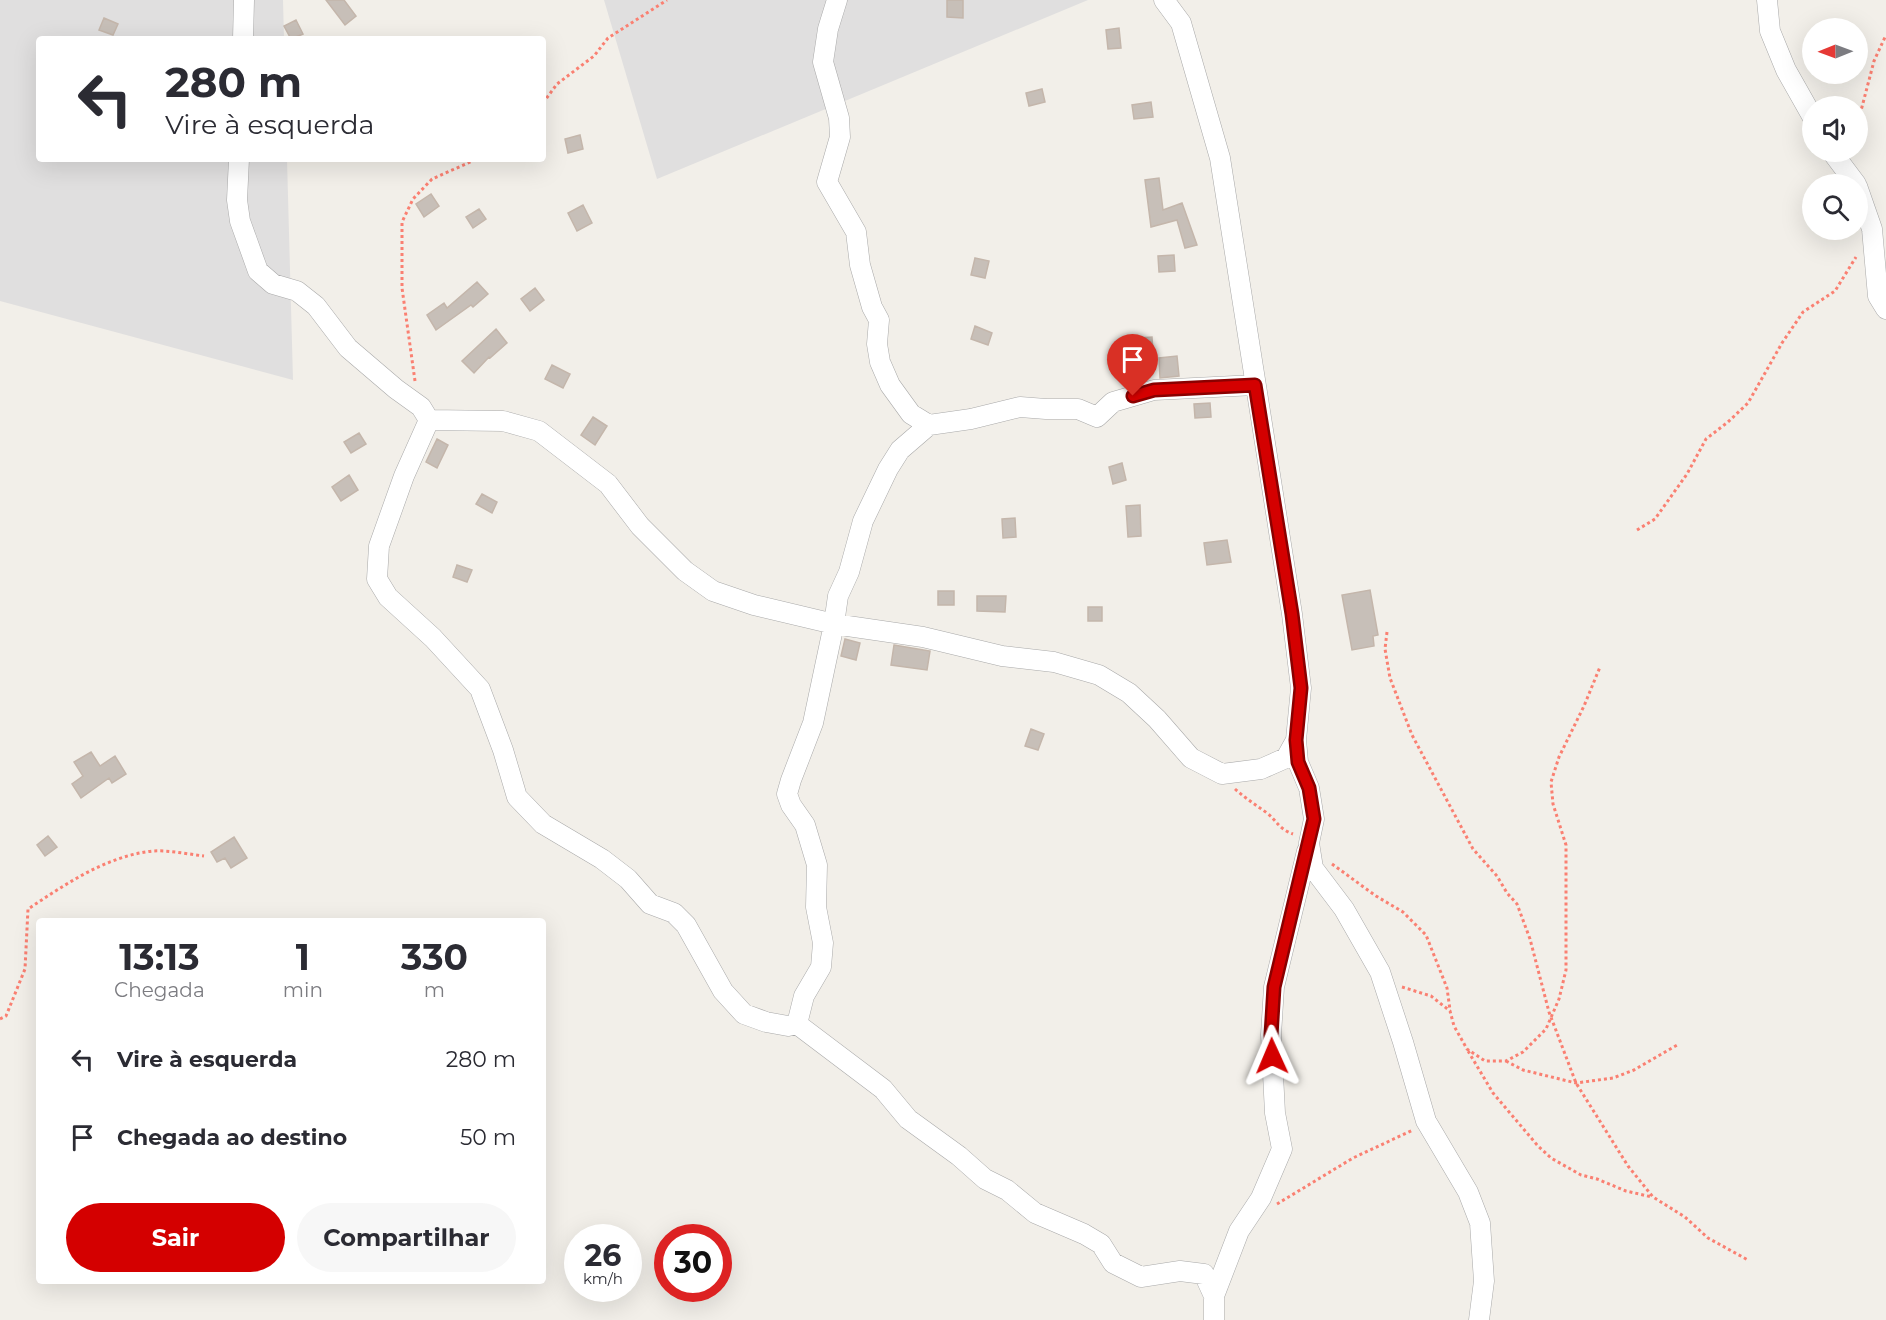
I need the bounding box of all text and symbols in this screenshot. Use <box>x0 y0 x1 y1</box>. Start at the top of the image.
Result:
north arrow <box>1802 18 1868 84</box>
map controls <box>1802 18 1868 240</box>
text: 280 m <box>165 56 302 108</box>
icon: left <box>66 60 144 138</box>
button: sound <box>1802 96 1868 162</box>
text: Vire à esquerda <box>165 108 374 141</box>
button: search <box>1802 174 1868 240</box>
pin <box>1107 334 1158 396</box>
icon: arrive <box>1116 343 1149 376</box>
text: 13:13 <box>119 935 200 979</box>
text: 1 <box>296 935 310 979</box>
text: 330 <box>401 935 468 979</box>
text: Chegada <box>114 978 205 1002</box>
text: min <box>283 978 323 1002</box>
text: m <box>424 978 445 1002</box>
position arrow <box>1240 1024 1304 1088</box>
icon: left <box>66 1043 99 1076</box>
text: Vire à esquerda <box>117 1046 297 1073</box>
text: 280 m <box>446 1046 516 1073</box>
icon: arrive <box>66 1121 99 1154</box>
text: Chegada ao destino <box>117 1124 347 1151</box>
text: 50 m <box>460 1124 516 1151</box>
button: Sair <box>66 1203 285 1272</box>
button: Compartilhar <box>297 1203 516 1272</box>
speed limit sign: 30 <box>654 1224 732 1302</box>
text: 26 <box>585 1237 621 1274</box>
text: km/h <box>583 1269 623 1288</box>

